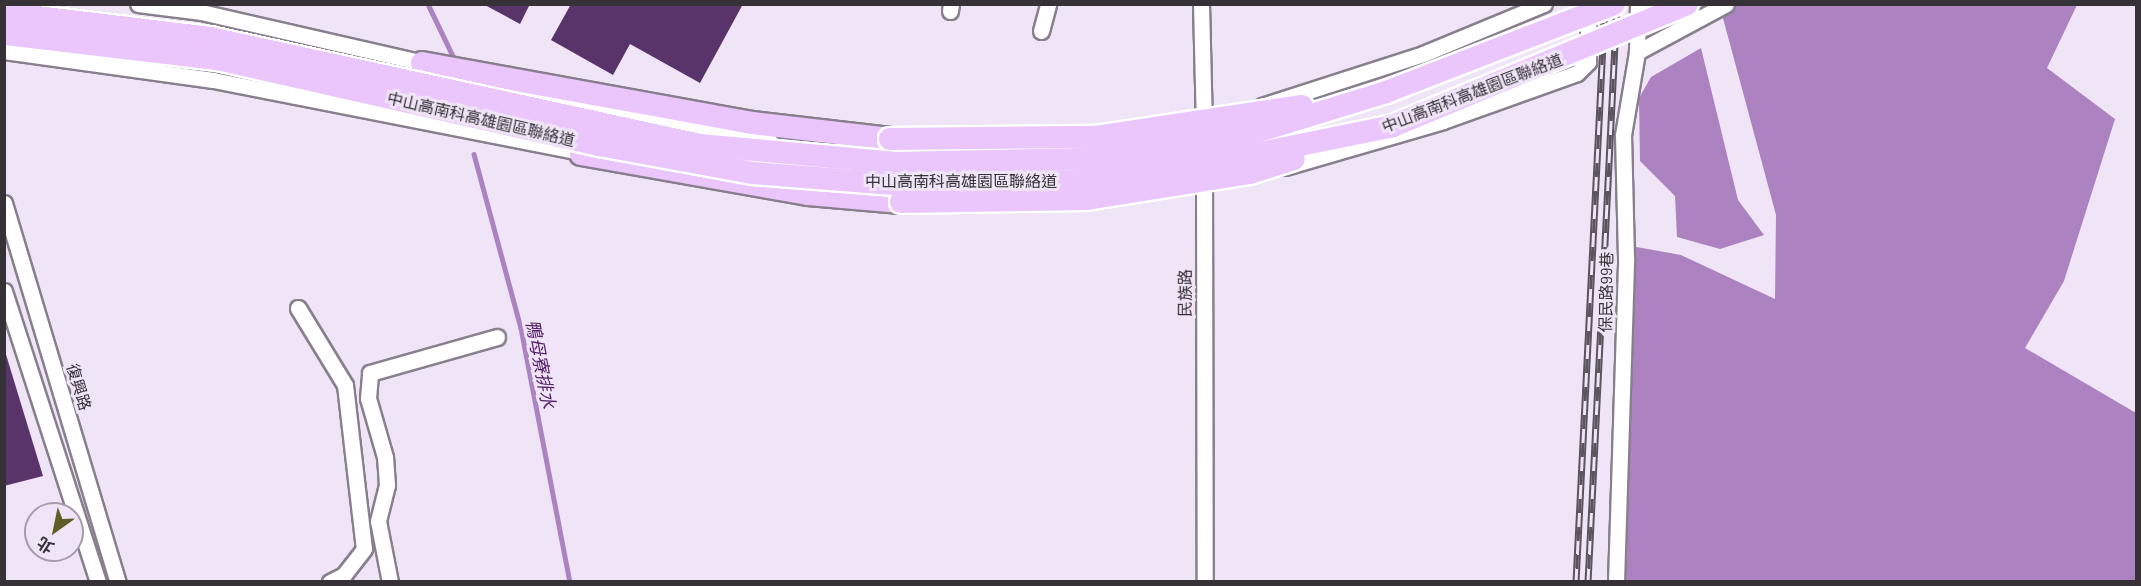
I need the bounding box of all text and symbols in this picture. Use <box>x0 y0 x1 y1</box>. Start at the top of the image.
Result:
street label: 中山高南科高雄園區聯絡道 <box>1379 50 1565 136</box>
street label: 中山高南科高雄園區聯絡道 <box>385 88 577 150</box>
street label: 中山高南科高雄園區聯絡道 <box>865 171 1057 191</box>
street label: 保民路99巷 <box>1596 252 1616 332</box>
street label: 民族路 <box>1175 269 1195 317</box>
water label: 鴨母寮排水 <box>522 318 560 410</box>
street label: 復興路 <box>63 361 95 413</box>
north arrow <box>24 502 84 562</box>
text: 北 <box>33 534 57 558</box>

